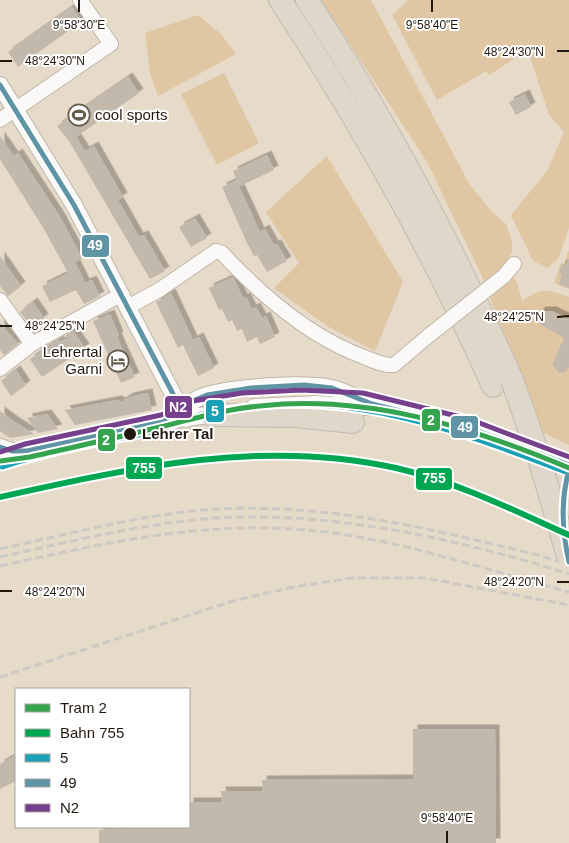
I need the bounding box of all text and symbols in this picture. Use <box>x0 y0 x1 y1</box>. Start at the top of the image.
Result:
text: 9°58'30"E <box>53 18 105 32</box>
text: 9°58'40"E <box>406 18 458 32</box>
text: 48°24'30"N <box>484 45 544 59</box>
text: 48°24'30"N <box>25 54 85 68</box>
sports icon: cool sports <box>67 103 91 127</box>
place label: cool sports <box>95 106 168 123</box>
line badge: 49 <box>81 234 110 258</box>
text: 49 <box>87 237 103 253</box>
text: 48°24'25"N <box>484 310 544 324</box>
text: 48°24'25"N <box>25 319 85 333</box>
place label: Lehrertal Garni <box>43 343 102 377</box>
hotel icon: Lehrertal Garni <box>106 349 130 373</box>
line badge: N2 <box>164 395 193 419</box>
text: N2 <box>169 399 187 415</box>
line badge: 5 <box>205 399 225 423</box>
text: 5 <box>211 403 219 419</box>
line badge: 2 <box>421 408 441 432</box>
text: 2 <box>427 412 435 428</box>
line badge: 49 <box>450 415 479 439</box>
text: 49 <box>457 419 473 435</box>
place label: Lehrer Tal <box>142 425 213 442</box>
marker: Lehrer Tal <box>122 426 138 442</box>
line badge: 2 <box>97 428 116 452</box>
text: 2 <box>102 432 110 448</box>
line badge: 755 <box>125 456 163 480</box>
text: 755 <box>132 460 156 476</box>
line badge: 755 <box>415 467 453 491</box>
text: 755 <box>422 470 446 486</box>
text: 48°24'20"N <box>484 575 544 589</box>
text: 48°24'20"N <box>25 585 85 599</box>
legend <box>15 688 190 828</box>
text: Tram 2 <box>60 699 107 716</box>
text: Bahn 755 <box>60 724 124 741</box>
text: 5 <box>60 749 68 766</box>
text: 49 <box>60 774 77 791</box>
text: N2 <box>60 799 79 816</box>
text: 9°58'40"E <box>421 811 473 825</box>

